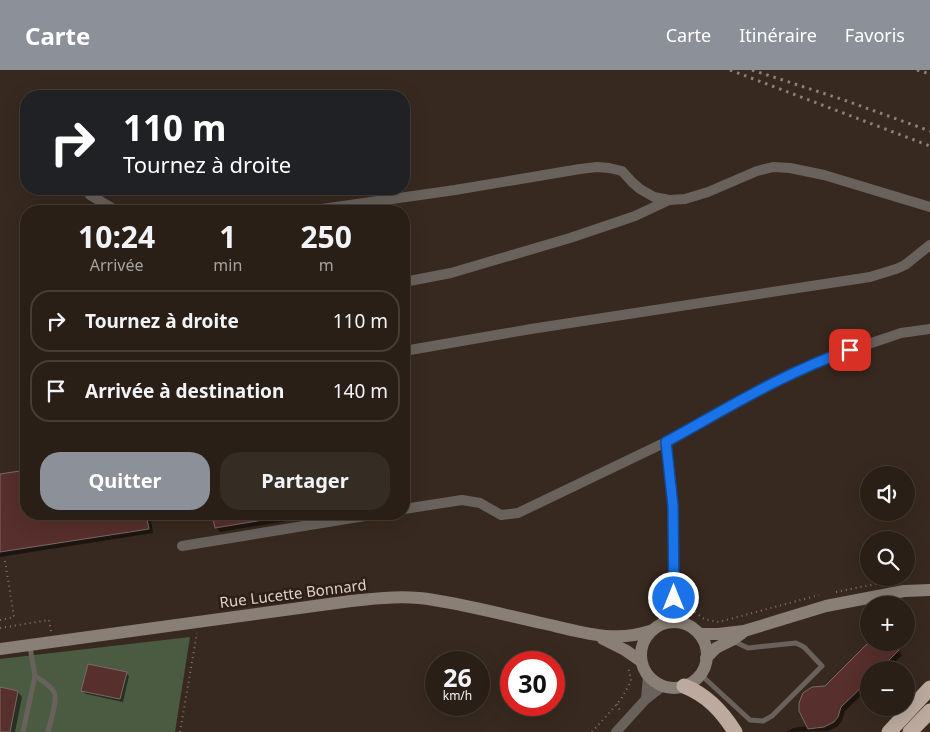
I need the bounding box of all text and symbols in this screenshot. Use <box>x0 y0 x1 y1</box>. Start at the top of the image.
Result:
text: Carte <box>25 19 90 52</box>
text: Carte <box>666 23 711 47</box>
text: Itinéraire <box>739 23 817 47</box>
text: Favoris <box>845 23 905 47</box>
text: 110 m <box>123 104 226 151</box>
icon: right <box>40 110 105 175</box>
text: Tournez à droite <box>123 149 291 179</box>
text: 10:24 <box>78 216 155 257</box>
text: 1 <box>219 216 236 257</box>
text: 250 <box>300 216 352 257</box>
text: Arrivée <box>90 254 144 276</box>
text: min <box>213 254 242 276</box>
text: m <box>319 254 334 276</box>
icon: right <box>42 307 70 335</box>
text: Tournez à droite <box>85 308 239 334</box>
text: 110 m <box>333 308 388 334</box>
pin <box>829 329 871 371</box>
icon: arrive <box>836 336 864 364</box>
icon: arrive <box>42 377 70 405</box>
text: Arrivée à destination <box>85 378 284 404</box>
text: 140 m <box>333 378 388 404</box>
button: Quitter <box>40 452 210 510</box>
button: Partager <box>220 452 390 510</box>
map controls <box>860 466 915 716</box>
button: sound <box>860 466 915 521</box>
button: search <box>860 531 915 586</box>
position arrow <box>647 571 699 623</box>
street label: Rue Lucette Bonnard <box>218 574 368 612</box>
button: + <box>860 596 915 651</box>
speed limit sign: 30 <box>500 651 565 716</box>
text: 26 <box>443 660 472 694</box>
button: − <box>860 661 915 716</box>
text: km/h <box>443 687 472 704</box>

